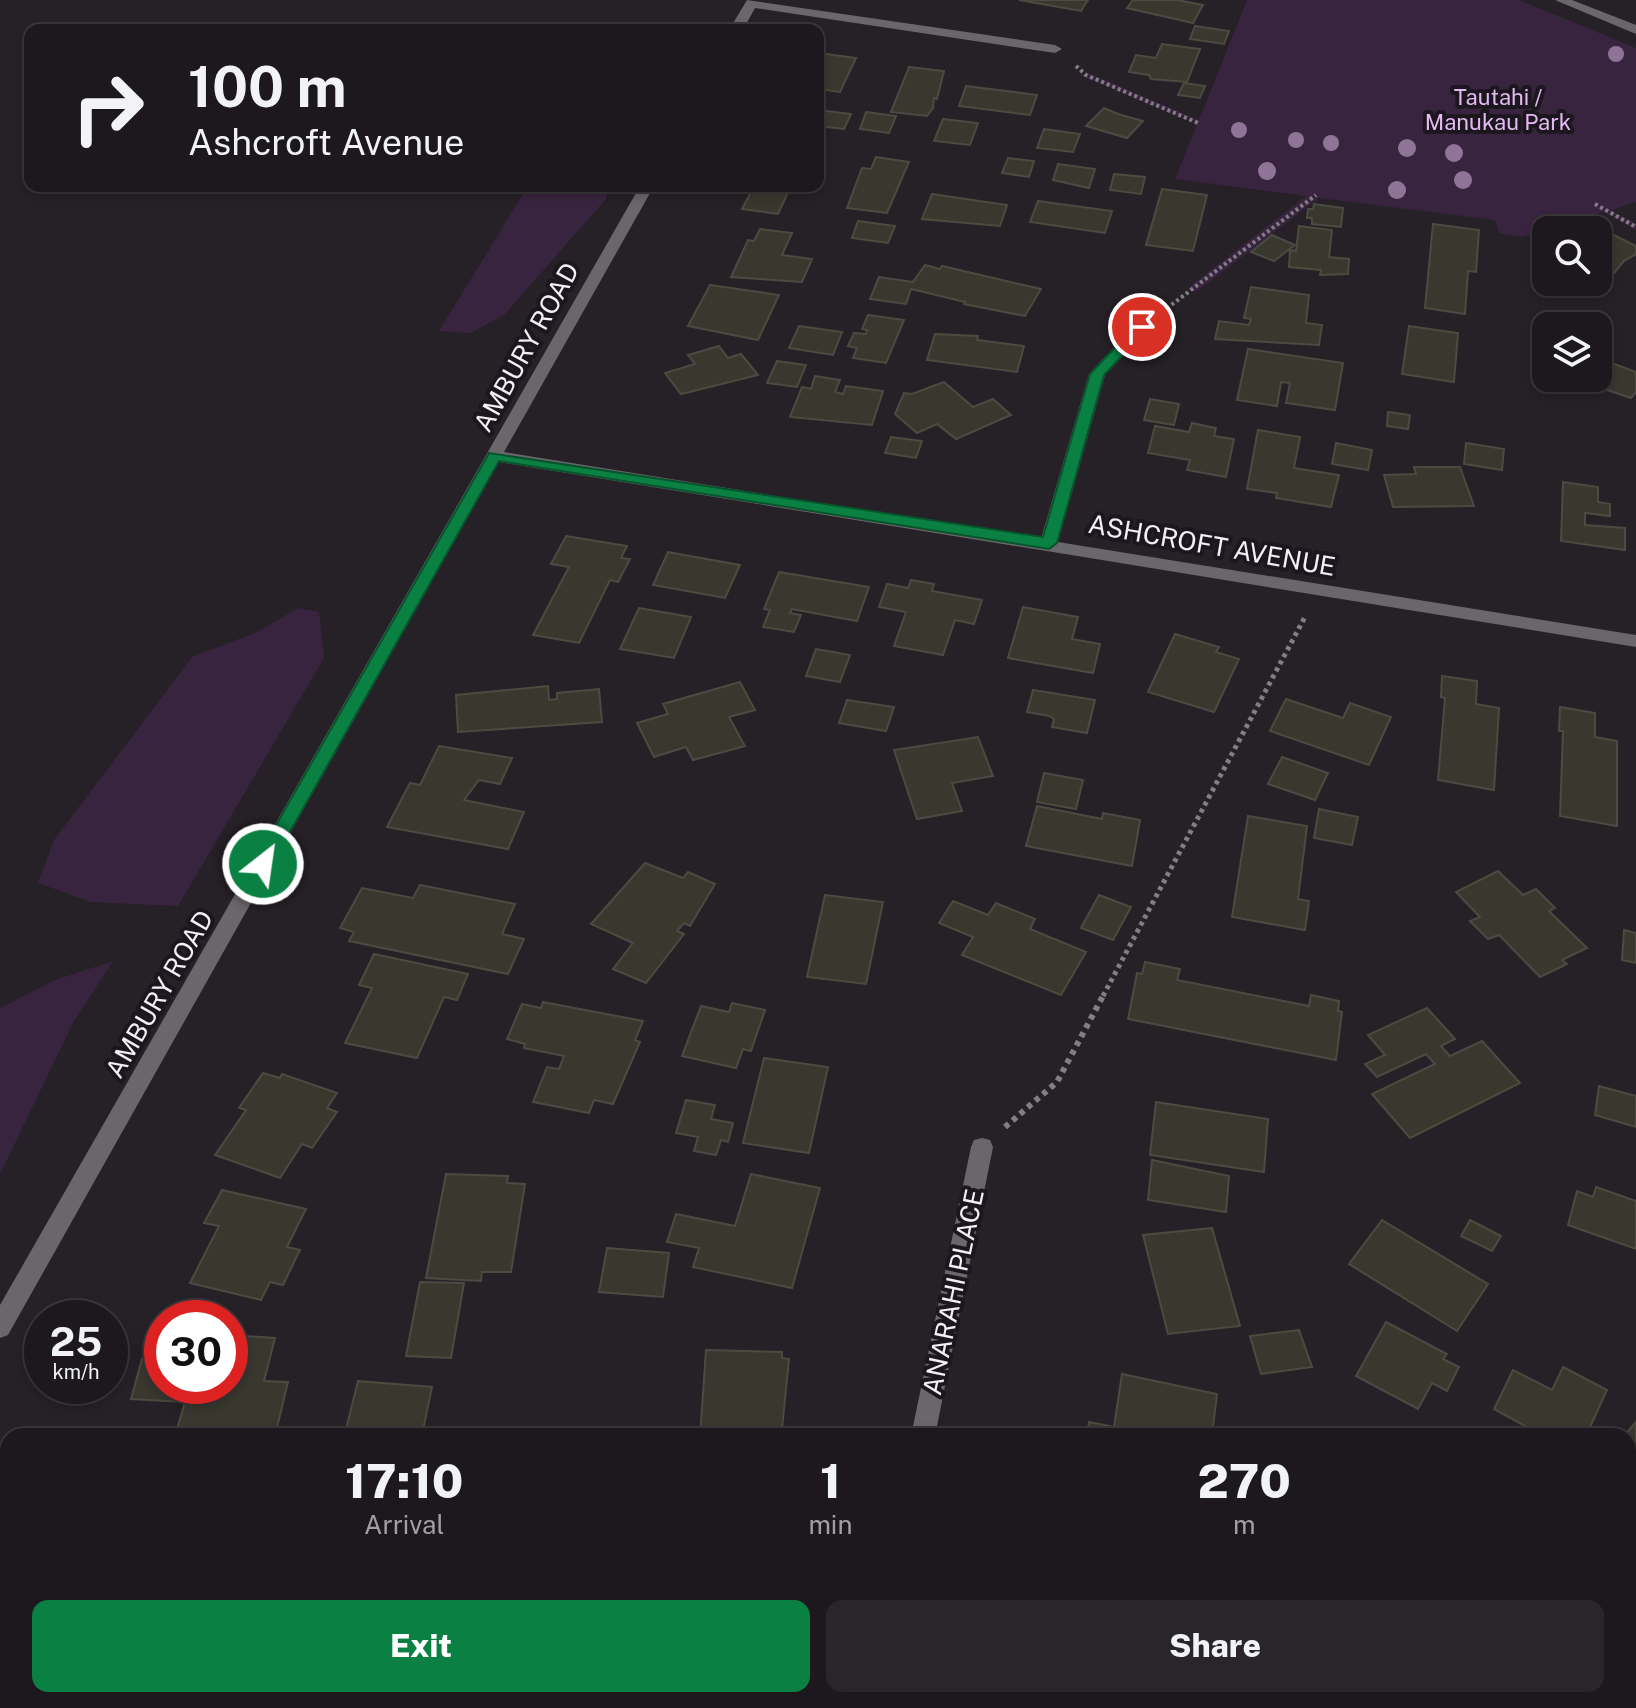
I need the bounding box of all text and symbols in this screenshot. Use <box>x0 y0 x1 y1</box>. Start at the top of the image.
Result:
text: 100 m <box>188 54 347 120</box>
icon: right <box>56 56 160 160</box>
park label: Tautahi / Manukau Park <box>1425 84 1571 135</box>
text: Ashcroft Avenue <box>188 121 464 163</box>
map controls <box>1532 216 1612 392</box>
button: search <box>1532 216 1612 296</box>
street label: AMBURY ROAD <box>467 257 585 437</box>
pin <box>1108 293 1176 361</box>
icon: arrive <box>1120 305 1164 349</box>
button: layers <box>1532 312 1612 392</box>
street label: ASHCROFT AVENUE <box>1086 508 1338 582</box>
position arrow <box>221 822 305 906</box>
street label: AMBURY ROAD <box>99 905 219 1083</box>
street label: ANARAHI PLACE <box>916 1186 990 1398</box>
speed limit sign: 30 <box>144 1300 248 1404</box>
text: 25 <box>50 1318 102 1365</box>
text: km/h <box>52 1360 100 1384</box>
text: 17:10 <box>345 1452 463 1509</box>
text: 1 <box>820 1452 841 1509</box>
text: 270 <box>1198 1452 1291 1509</box>
text: Arrival <box>364 1509 444 1540</box>
text: min <box>808 1509 852 1540</box>
text: m <box>1233 1509 1255 1540</box>
button: Exit <box>32 1600 810 1692</box>
button: Share <box>826 1600 1604 1692</box>

